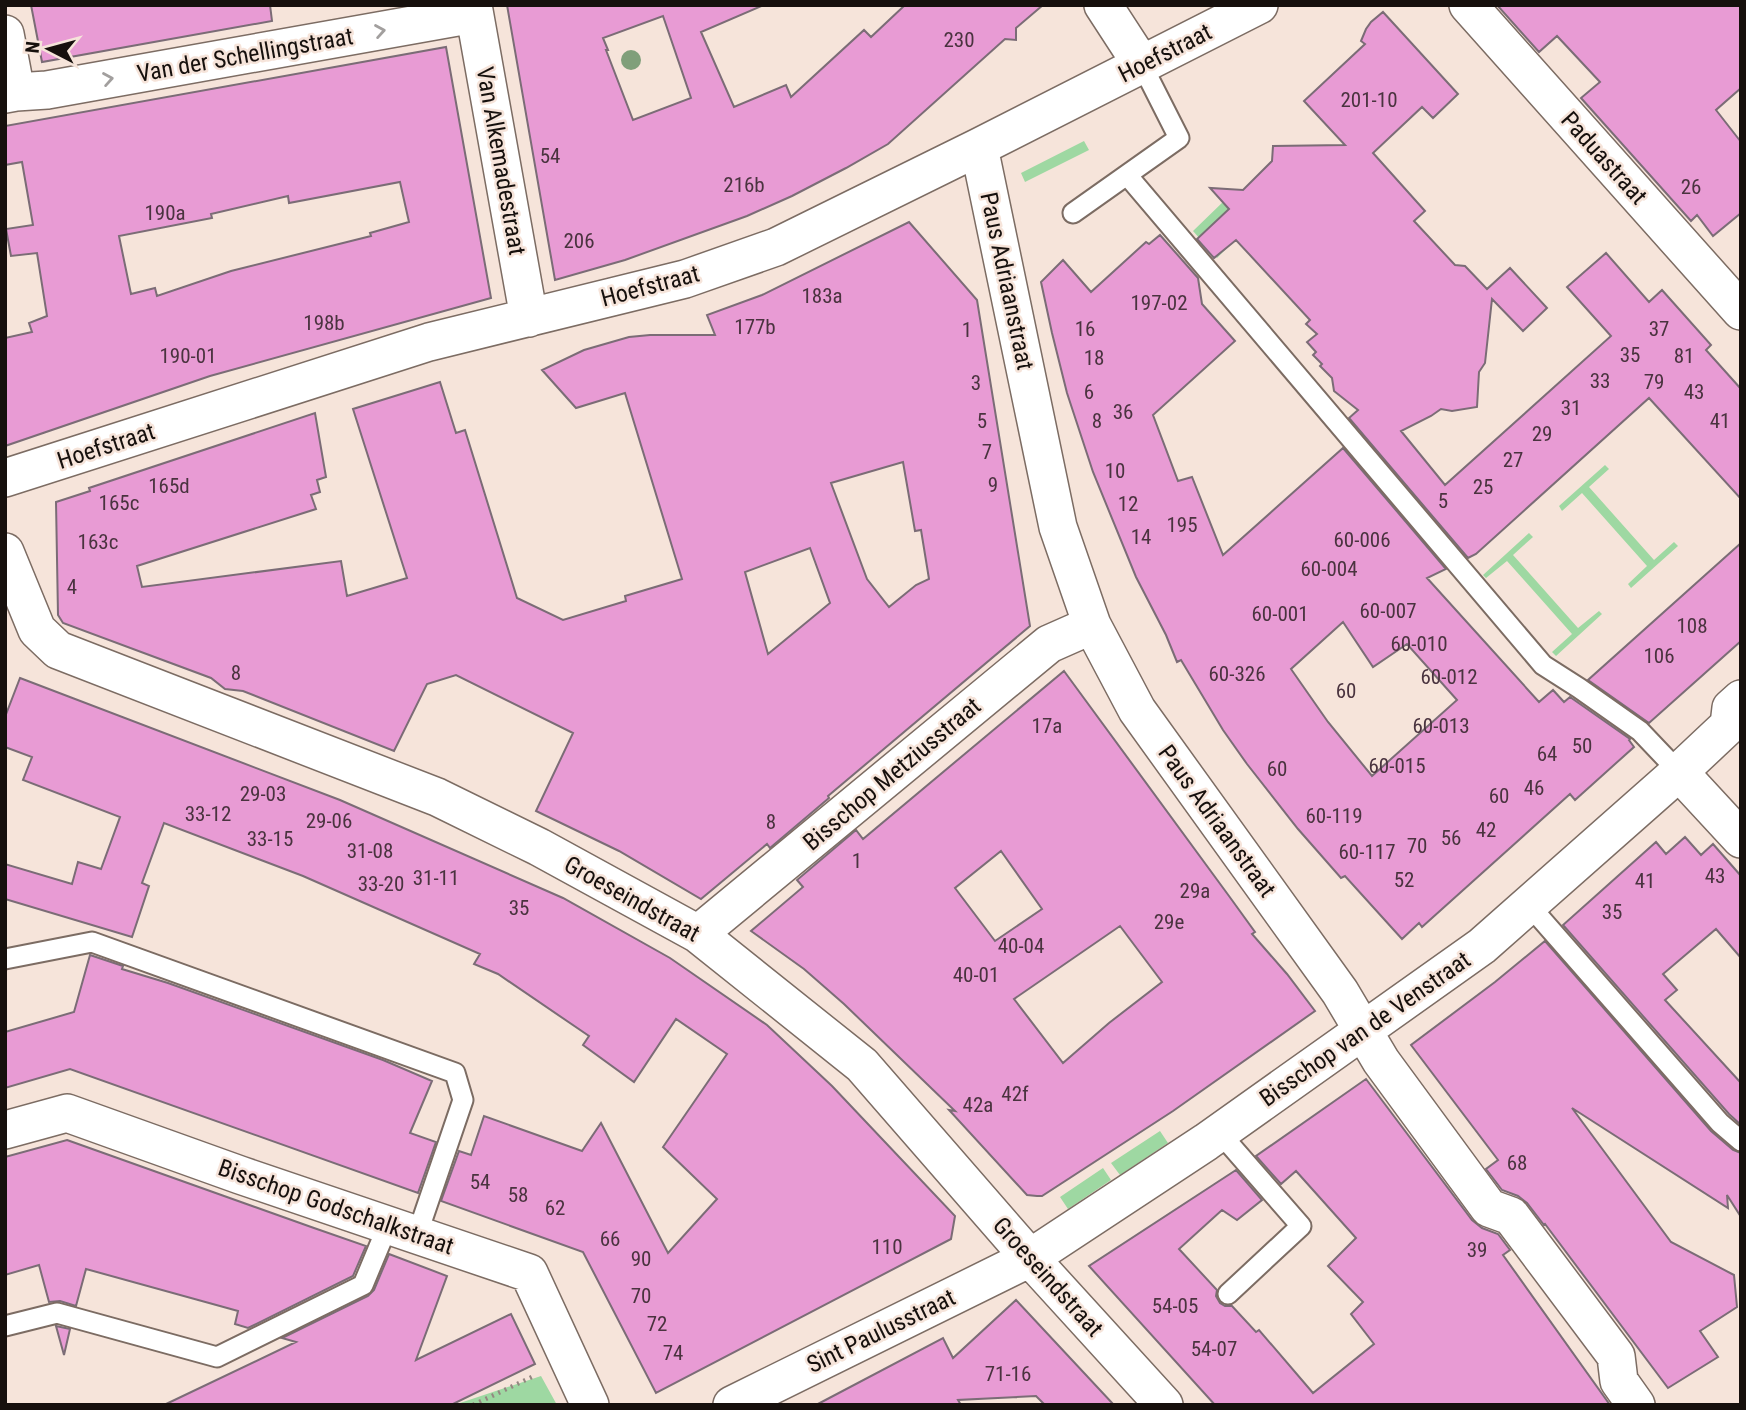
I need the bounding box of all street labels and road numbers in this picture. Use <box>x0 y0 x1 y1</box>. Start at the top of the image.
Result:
street label: Hoefstraat <box>1114 18 1216 88</box>
street label: Van der Schellingstraat <box>135 22 355 88</box>
street label: Van Alkemadestraat <box>471 65 531 257</box>
street label: Paduastraat <box>1555 106 1653 210</box>
street label: Paus Adriaanstraat <box>975 190 1039 372</box>
street label: Hoefstraat <box>598 259 702 313</box>
street label: Hoefstraat <box>54 417 158 475</box>
street label: Bisschop Metziusstraat <box>798 692 986 856</box>
street label: Paus Adriaanstraat <box>1153 740 1281 902</box>
street label: Groeseindstraat <box>559 850 705 948</box>
street label: Bisschop van de Venstraat <box>1254 946 1476 1112</box>
street label: Bisschop Godschalkstraat <box>215 1154 457 1260</box>
street label: Groeseindstraat <box>987 1212 1109 1342</box>
street label: Sint Paulusstraat <box>802 1283 960 1379</box>

